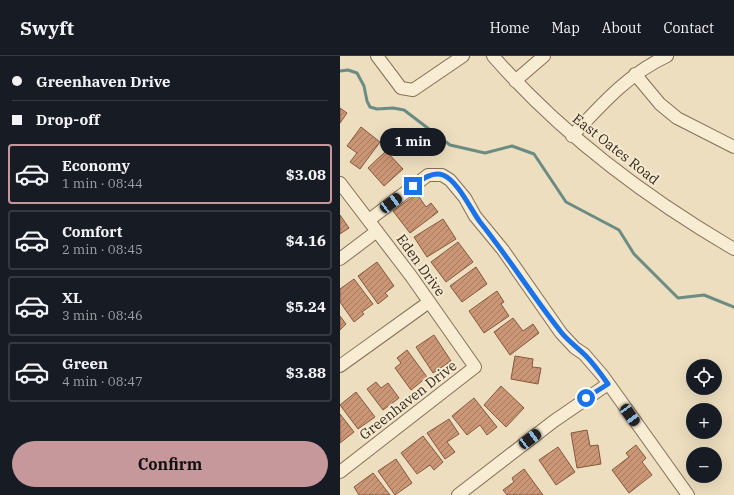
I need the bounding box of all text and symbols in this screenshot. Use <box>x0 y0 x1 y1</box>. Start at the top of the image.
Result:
text: Swyft <box>20 16 74 40</box>
text: Home <box>490 19 529 37</box>
text: Map <box>551 19 580 37</box>
text: About <box>602 19 641 37</box>
text: Contact <box>663 19 714 37</box>
text: Greenhaven Drive <box>36 72 171 91</box>
text: Drop-off <box>36 110 100 129</box>
street label: East Oates Road <box>569 110 663 189</box>
callout: 1 min <box>380 128 446 156</box>
text: 1 min <box>395 133 431 150</box>
icon: car <box>14 156 50 192</box>
text: Economy <box>62 156 130 175</box>
text: $3.08 <box>286 165 326 184</box>
text: 1 min · 08:44 <box>62 175 143 192</box>
route end <box>404 177 422 195</box>
car <box>378 191 404 215</box>
icon: car <box>14 222 50 258</box>
text: Comfort <box>62 222 122 241</box>
street label: Eden Drive <box>392 230 450 300</box>
text: $4.16 <box>286 231 326 250</box>
text: 2 min · 08:45 <box>62 241 143 258</box>
icon: car <box>14 288 50 324</box>
text: XL <box>62 288 82 307</box>
text: $5.24 <box>286 297 326 316</box>
text: 3 min · 08:46 <box>62 307 143 324</box>
icon: car <box>14 354 50 390</box>
text: Green <box>62 354 108 373</box>
street label: Greenhaven Drive <box>356 356 460 444</box>
map controls <box>686 359 722 483</box>
button: locate <box>686 359 722 395</box>
text: $3.88 <box>286 363 326 382</box>
text: 4 min · 08:47 <box>62 373 143 390</box>
route start <box>577 389 595 407</box>
car <box>618 402 642 428</box>
button: + <box>686 403 722 439</box>
car <box>517 427 543 451</box>
button: Confirm <box>12 441 328 487</box>
button: − <box>686 447 722 483</box>

